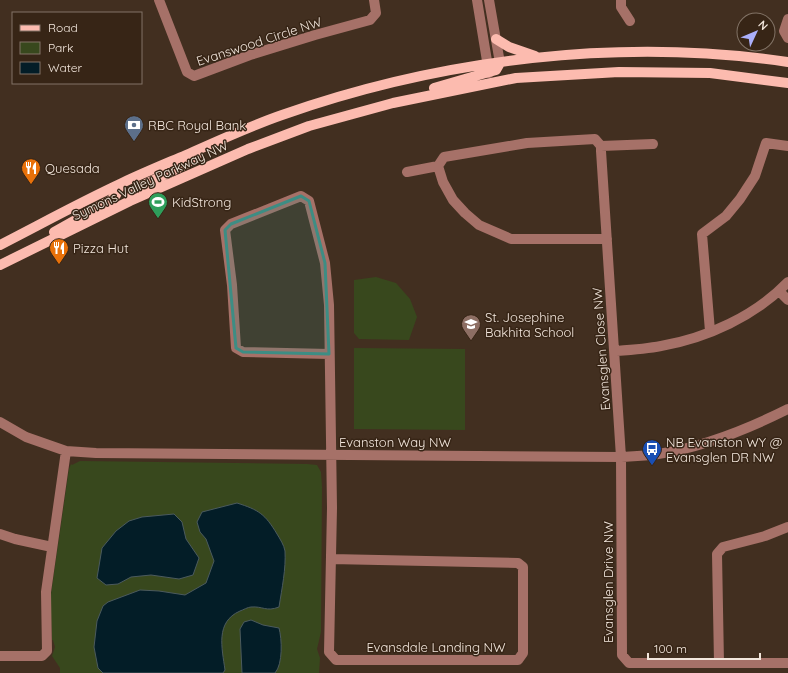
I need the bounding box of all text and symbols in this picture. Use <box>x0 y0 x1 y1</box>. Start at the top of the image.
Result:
legend <box>12 12 142 84</box>
north arrow <box>736 12 776 52</box>
street label: Evanswood Circle NW <box>194 13 324 69</box>
text: N <box>755 17 771 33</box>
text: Road <box>48 20 78 35</box>
text: Park <box>48 40 73 55</box>
text: Water <box>48 60 83 75</box>
bank icon: RBC Royal Bank <box>123 114 145 142</box>
place label: RBC Royal Bank <box>148 117 246 133</box>
street label: Symons Valley Parkway NW <box>70 137 231 223</box>
restaurant icon: Quesada <box>20 157 42 185</box>
place label: Quesada <box>45 160 100 176</box>
sports icon: KidStrong <box>147 191 169 219</box>
place label: KidStrong <box>172 194 231 210</box>
restaurant icon: Pizza Hut <box>48 237 70 265</box>
place label: Pizza Hut <box>73 240 129 256</box>
street label: Evansglen Close NW <box>589 287 613 411</box>
place label: St. Josephine Bakhita School <box>485 309 574 340</box>
school or university icon: St. Josephine Bakhita School <box>460 313 482 341</box>
street label: Evanston Way NW <box>339 434 451 450</box>
place label: NB Evanston WY @ Evansglen DR NW <box>666 434 783 465</box>
bus stop icon: NB Evanston WY @ Evansglen DR NW <box>641 438 663 466</box>
street label: Evansglen Drive NW <box>600 521 616 643</box>
scale bar <box>648 635 760 661</box>
street label: Evansdale Landing NW <box>366 639 506 655</box>
text: 100 m <box>654 641 687 656</box>

